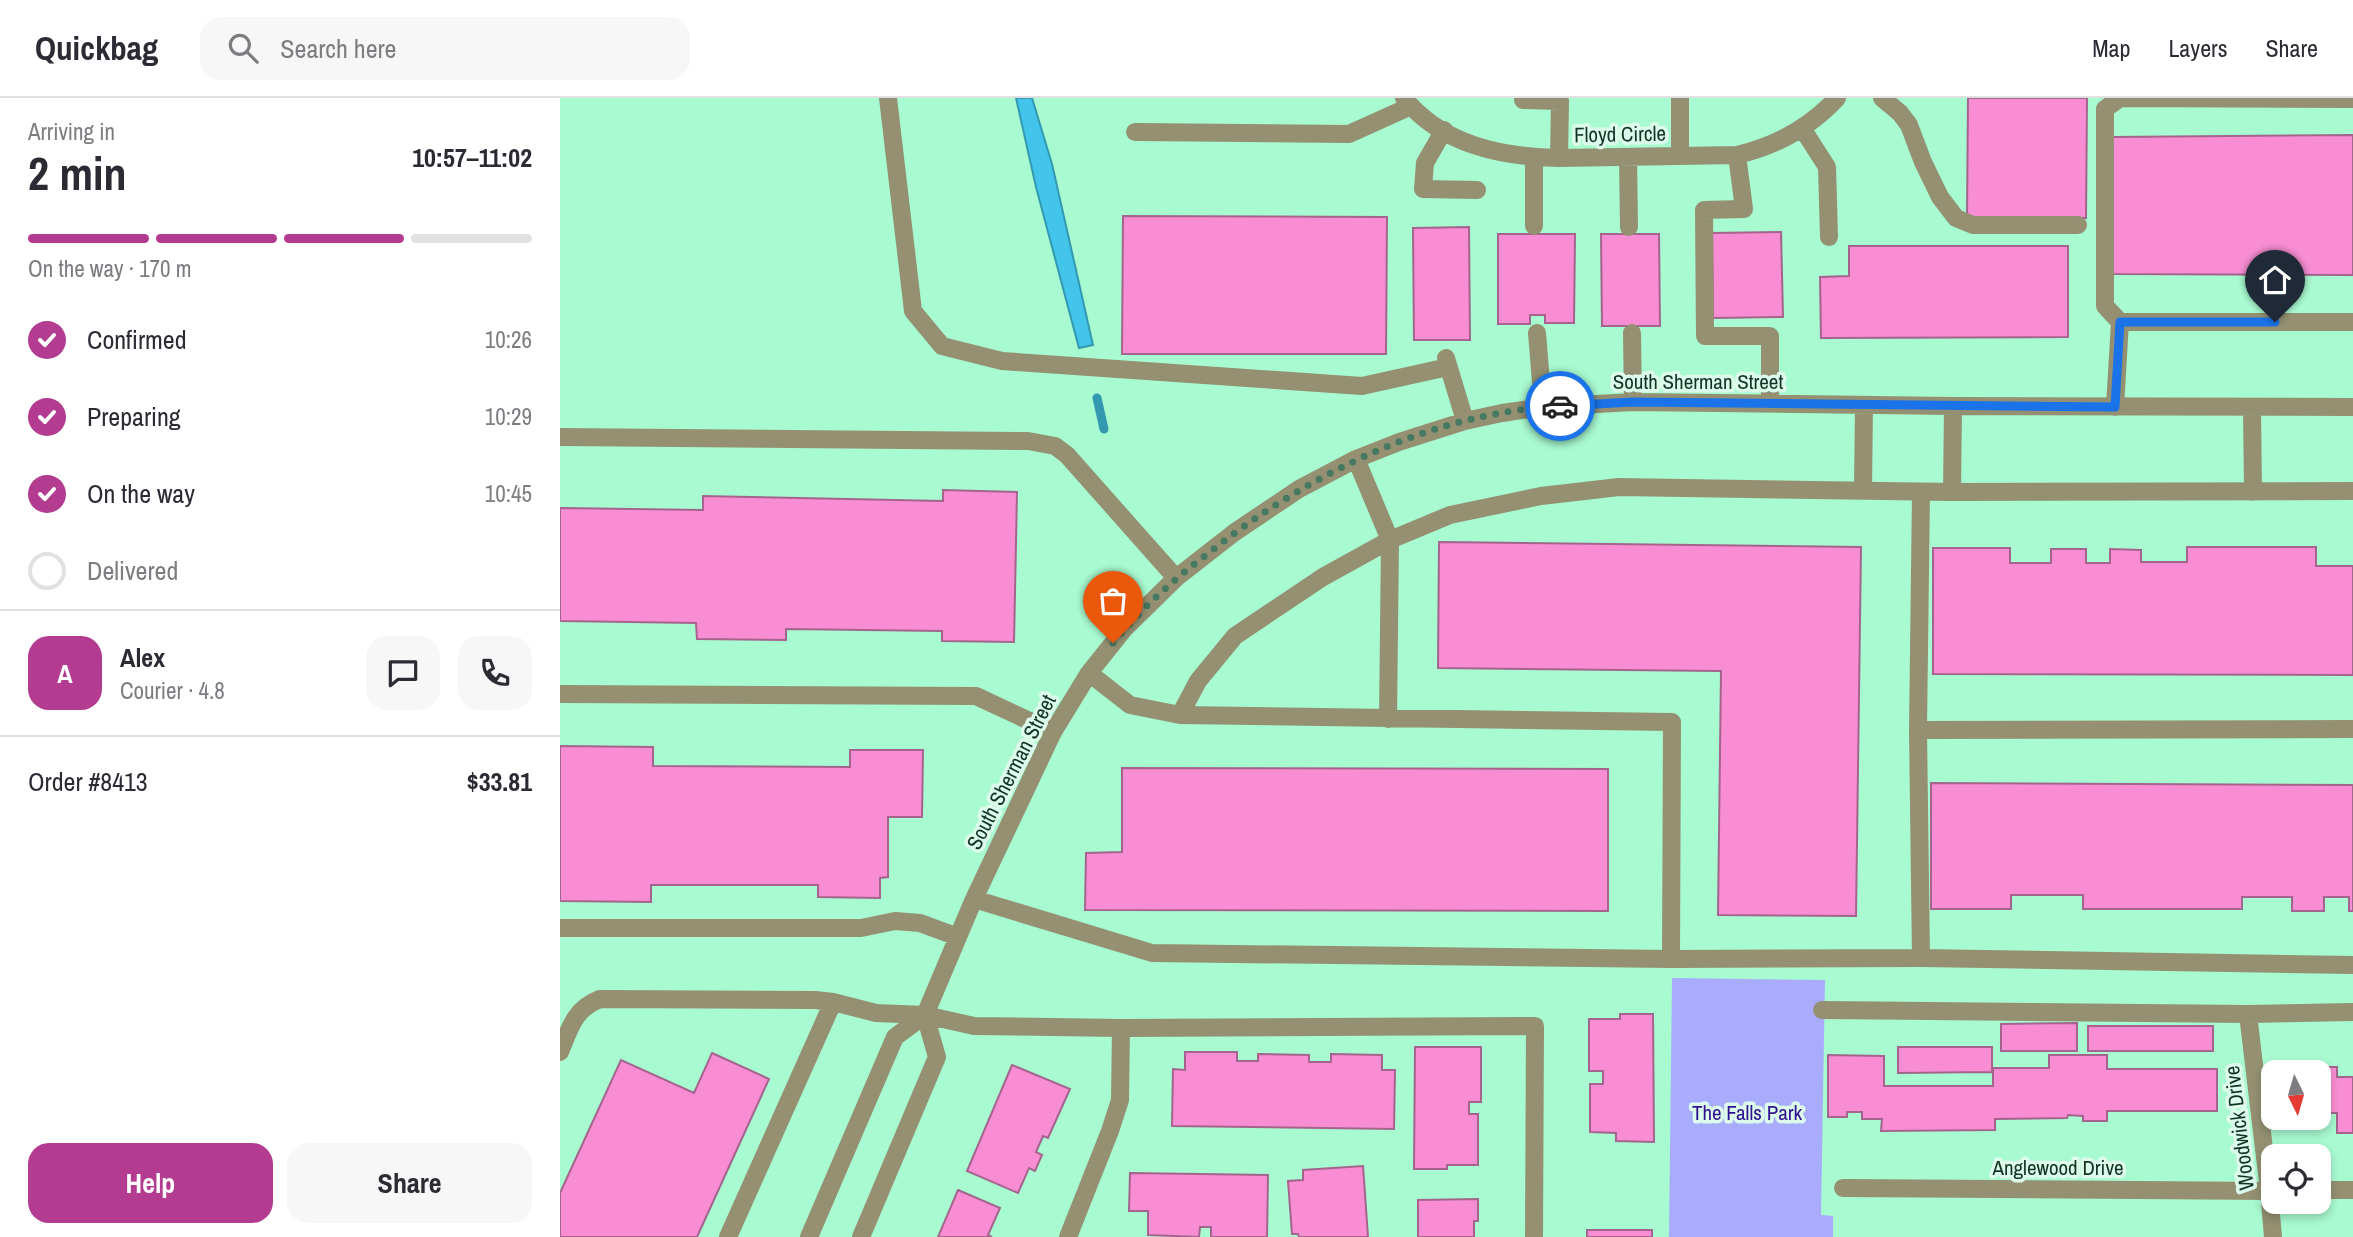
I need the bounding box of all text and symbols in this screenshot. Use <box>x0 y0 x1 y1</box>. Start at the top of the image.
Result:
search box <box>200 17 690 80</box>
text: Quickbag <box>35 26 158 70</box>
icon: search <box>224 29 262 67</box>
text: Search here <box>280 31 396 66</box>
text: Map <box>2092 32 2130 64</box>
text: Layers <box>2168 32 2227 64</box>
text: Share <box>2265 32 2318 64</box>
text: Arriving in <box>28 116 115 147</box>
street label: Floyd Circle <box>1574 119 1666 149</box>
text: 10:57–11:02 <box>412 140 532 175</box>
text: 2 min <box>28 142 127 204</box>
pin <box>2245 250 2305 322</box>
text: On the way · 170 m <box>28 253 192 284</box>
icon: home <box>2256 261 2294 299</box>
icon: check <box>28 321 66 359</box>
text: Confirmed <box>87 322 187 357</box>
text: 10:26 <box>485 324 532 355</box>
street label: South Sherman Street <box>1613 367 1783 396</box>
courier <box>1525 371 1595 441</box>
icon: car <box>1541 387 1579 425</box>
icon: check <box>28 398 66 436</box>
text: Preparing <box>87 399 181 434</box>
text: 10:29 <box>485 401 532 432</box>
icon: check <box>28 475 66 513</box>
text: On the way <box>87 476 195 511</box>
text: 10:45 <box>485 478 532 509</box>
text: Delivered <box>87 553 178 588</box>
pin <box>1083 571 1143 643</box>
icon: bag <box>1094 582 1132 620</box>
button: chat <box>366 636 440 710</box>
button: phone <box>458 636 532 710</box>
text: Alex <box>120 640 165 675</box>
text: A <box>57 656 73 691</box>
text: Courier · 4.8 <box>120 675 225 706</box>
street label: South Sherman Street <box>959 689 1063 854</box>
text: Order #8413 <box>28 764 148 799</box>
text: $33.81 <box>467 764 532 799</box>
north arrow <box>2261 1060 2331 1130</box>
map controls <box>2261 1060 2331 1214</box>
street label: Woodwick Drive <box>2217 1064 2261 1192</box>
park label: The Falls Park <box>1692 1098 1802 1127</box>
button: Help <box>28 1143 273 1223</box>
button: Share <box>287 1143 532 1223</box>
button: locate <box>2261 1144 2331 1214</box>
street label: Anglewood Drive <box>1991 1153 2124 1182</box>

